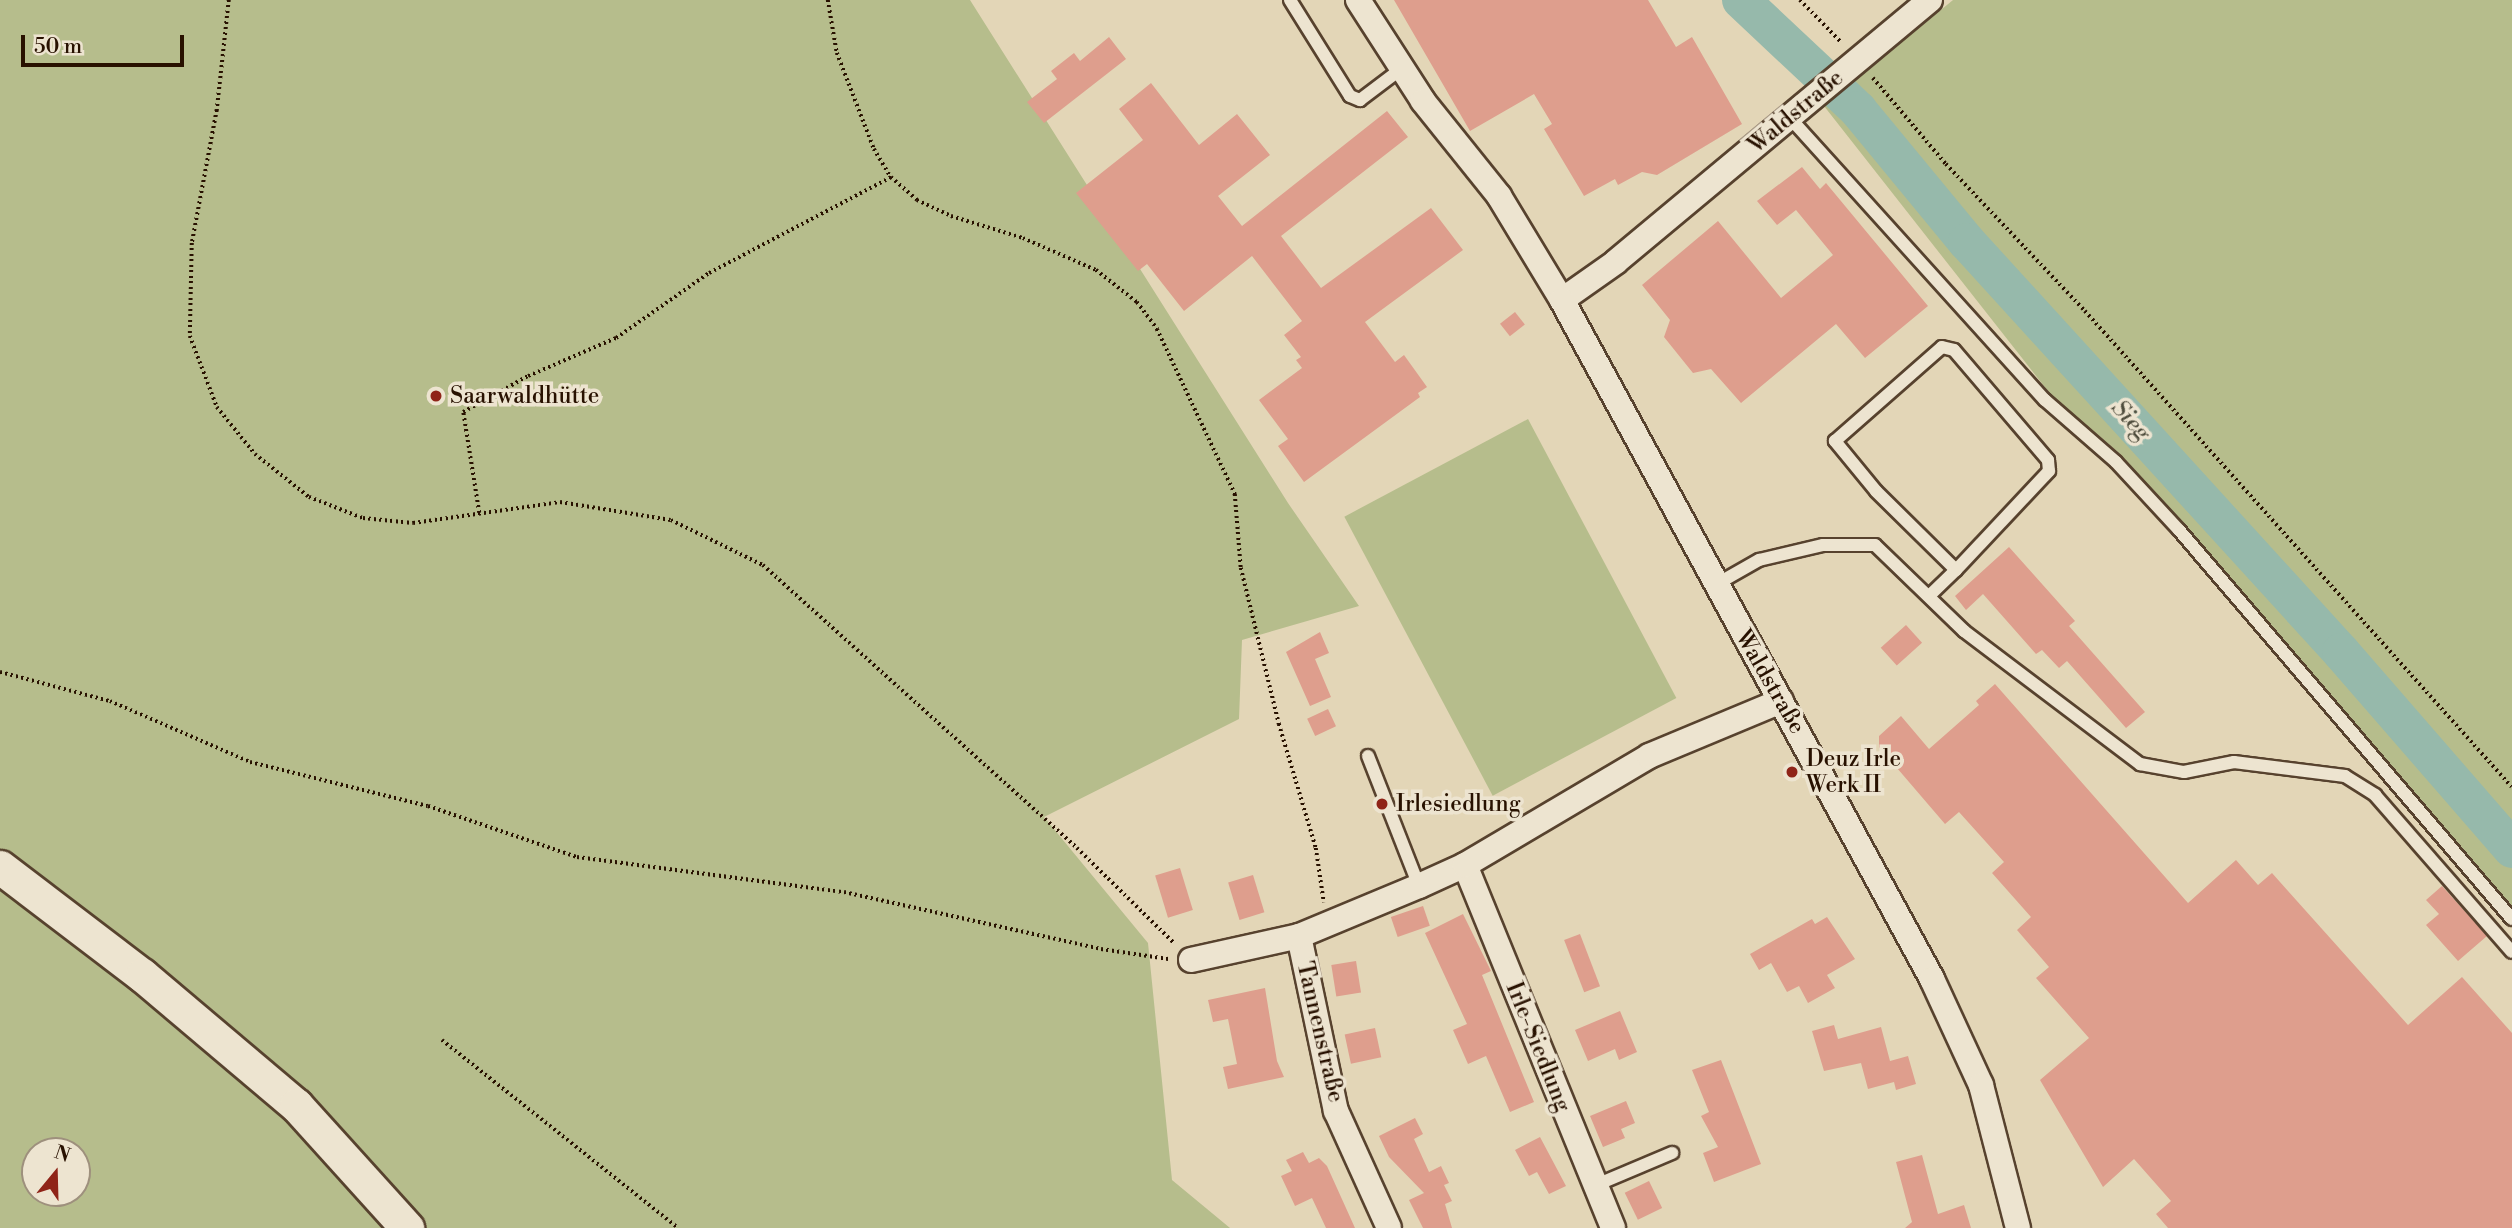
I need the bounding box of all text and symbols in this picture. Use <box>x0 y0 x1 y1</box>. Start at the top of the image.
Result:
scale bar <box>24 21 187 65</box>
text: 50 m <box>34 34 82 60</box>
street label: Waldstraße <box>1743 64 1849 160</box>
place label: Saarwaldhütte <box>450 382 599 410</box>
marker: Saarwaldhütte <box>428 388 444 404</box>
water label: Sieg <box>2104 395 2156 447</box>
street label: Waldstraße <box>1729 625 1811 739</box>
place label: Deuz Irle Werk II <box>1806 745 1901 799</box>
marker: Deuz Irle Werk II <box>1784 764 1800 780</box>
place label: Irlesiedlung <box>1396 790 1521 818</box>
marker: Irlesiedlung <box>1374 796 1390 812</box>
street label: Tannenstraße <box>1290 959 1350 1105</box>
street label: Irle-Siedlung <box>1499 978 1577 1116</box>
north arrow <box>21 1137 91 1207</box>
text: N <box>51 1140 73 1168</box>

